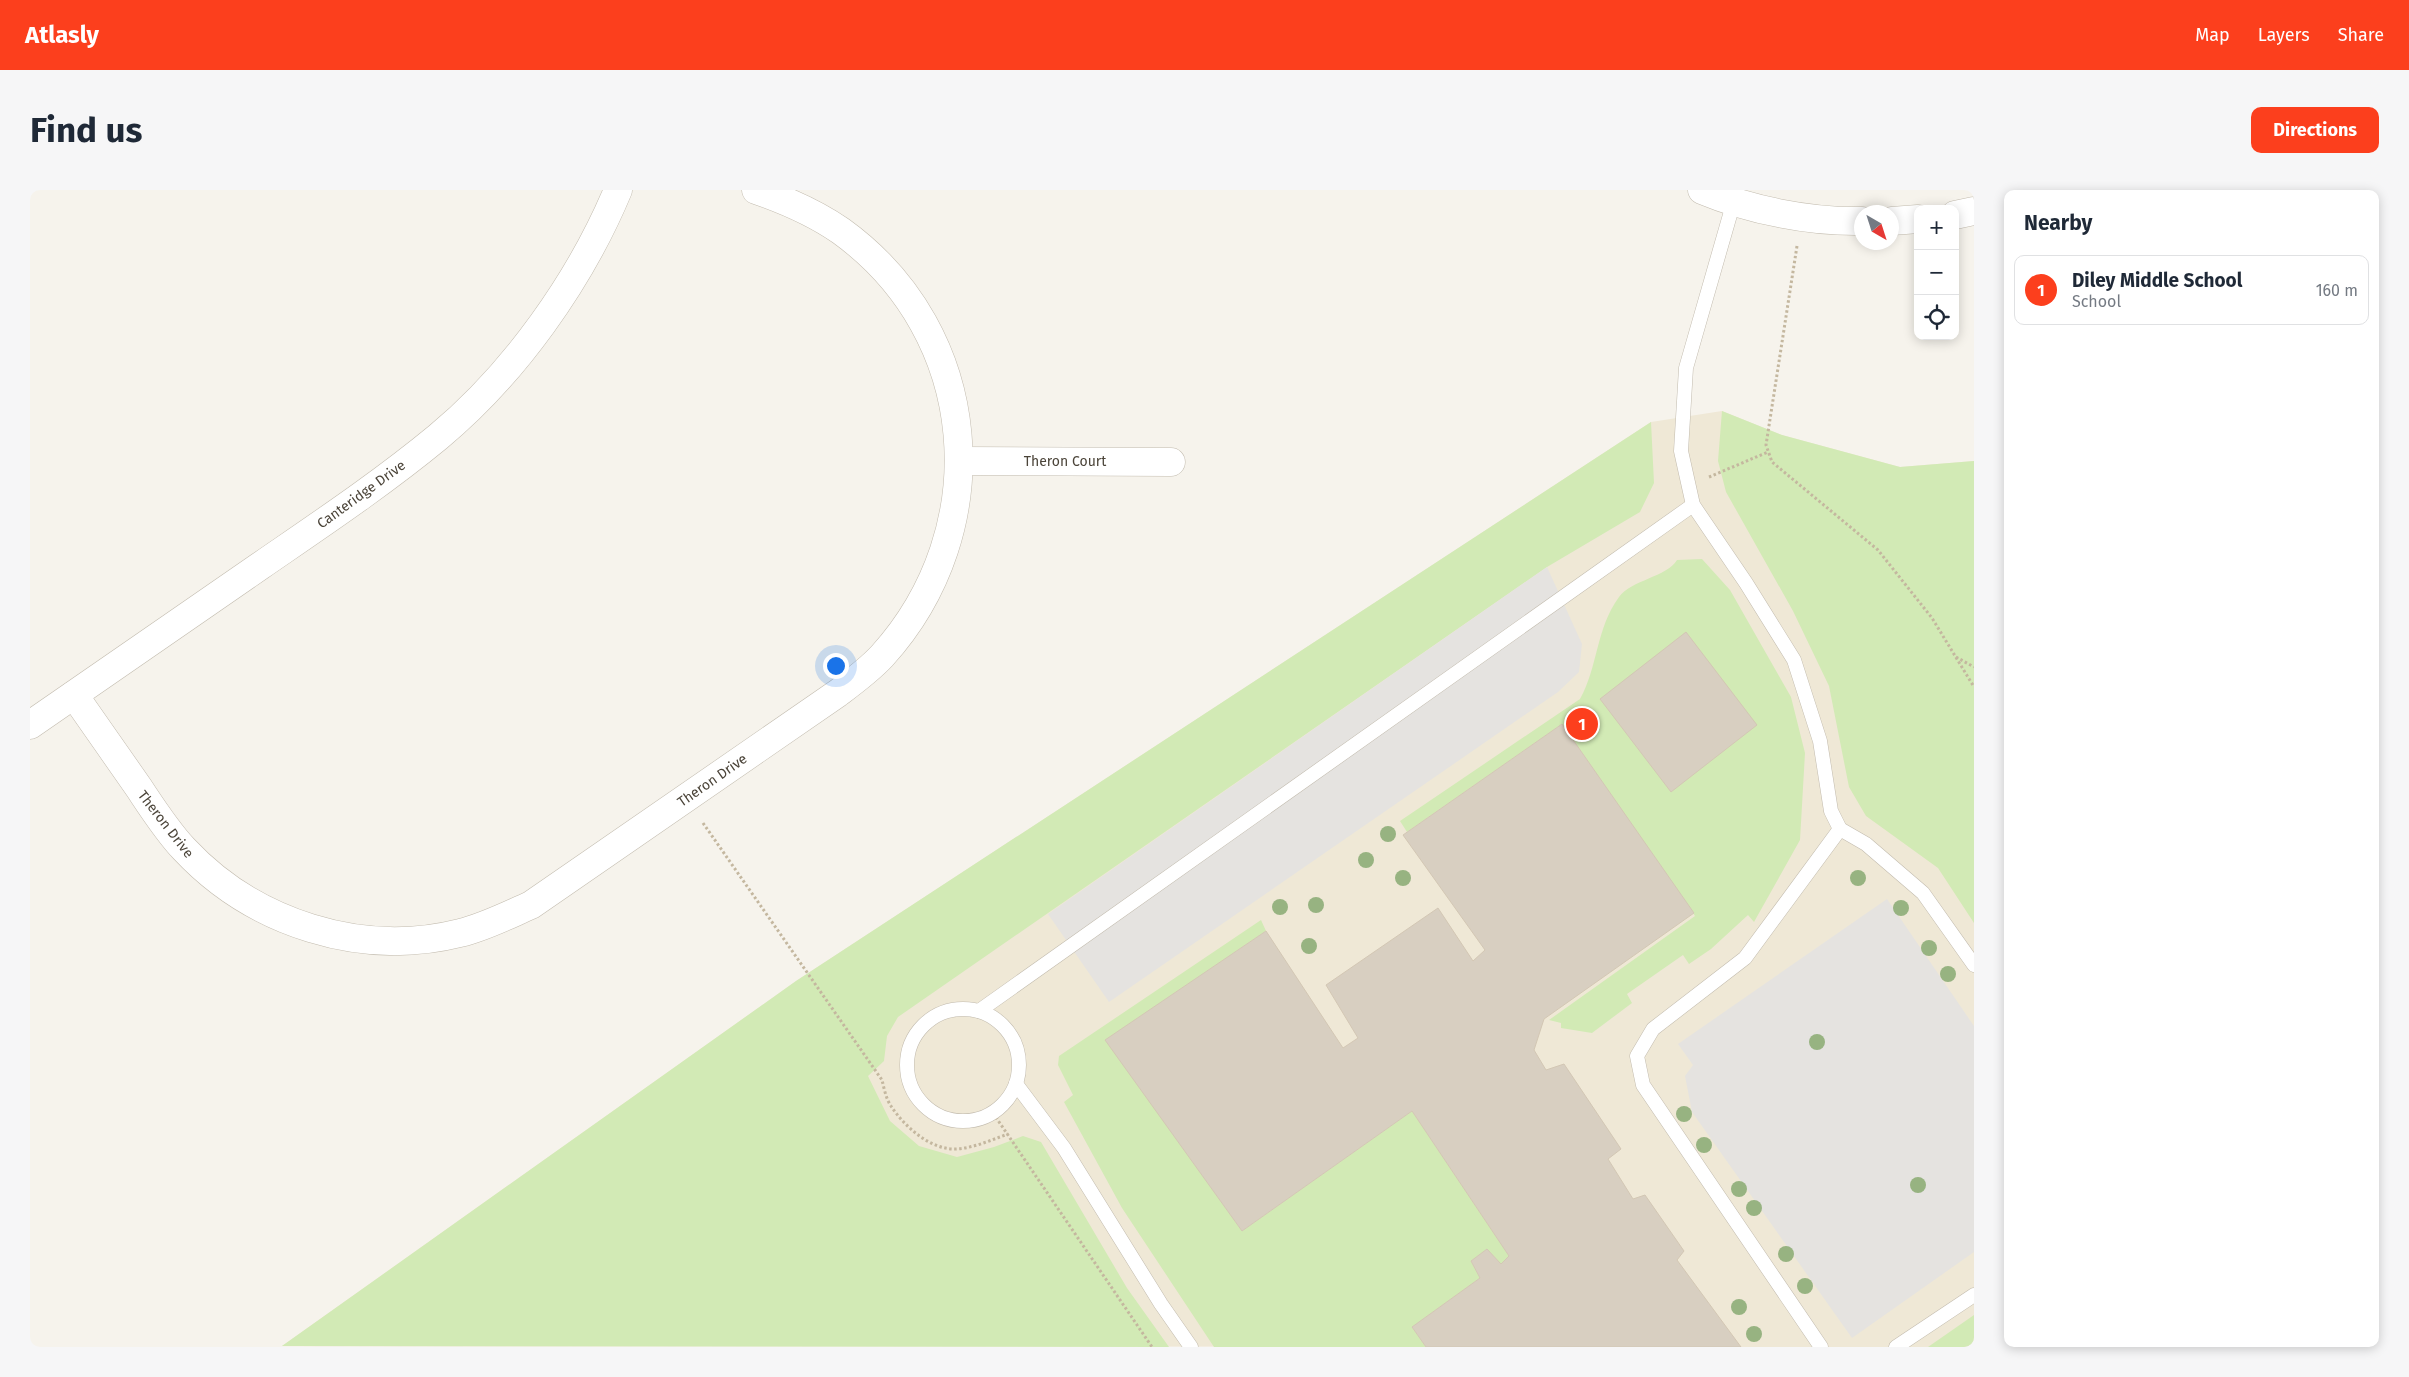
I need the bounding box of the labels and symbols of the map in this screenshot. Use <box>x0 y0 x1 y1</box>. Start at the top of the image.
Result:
north arrow <box>1854 205 1899 250</box>
street label: Theron Court <box>1024 453 1107 470</box>
street label: Canteridge Drive <box>314 457 409 532</box>
your location <box>823 653 849 679</box>
pin: 1 <box>1566 705 1598 743</box>
street label: Theron Drive <box>674 750 750 811</box>
street label: Theron Drive <box>134 787 197 861</box>

